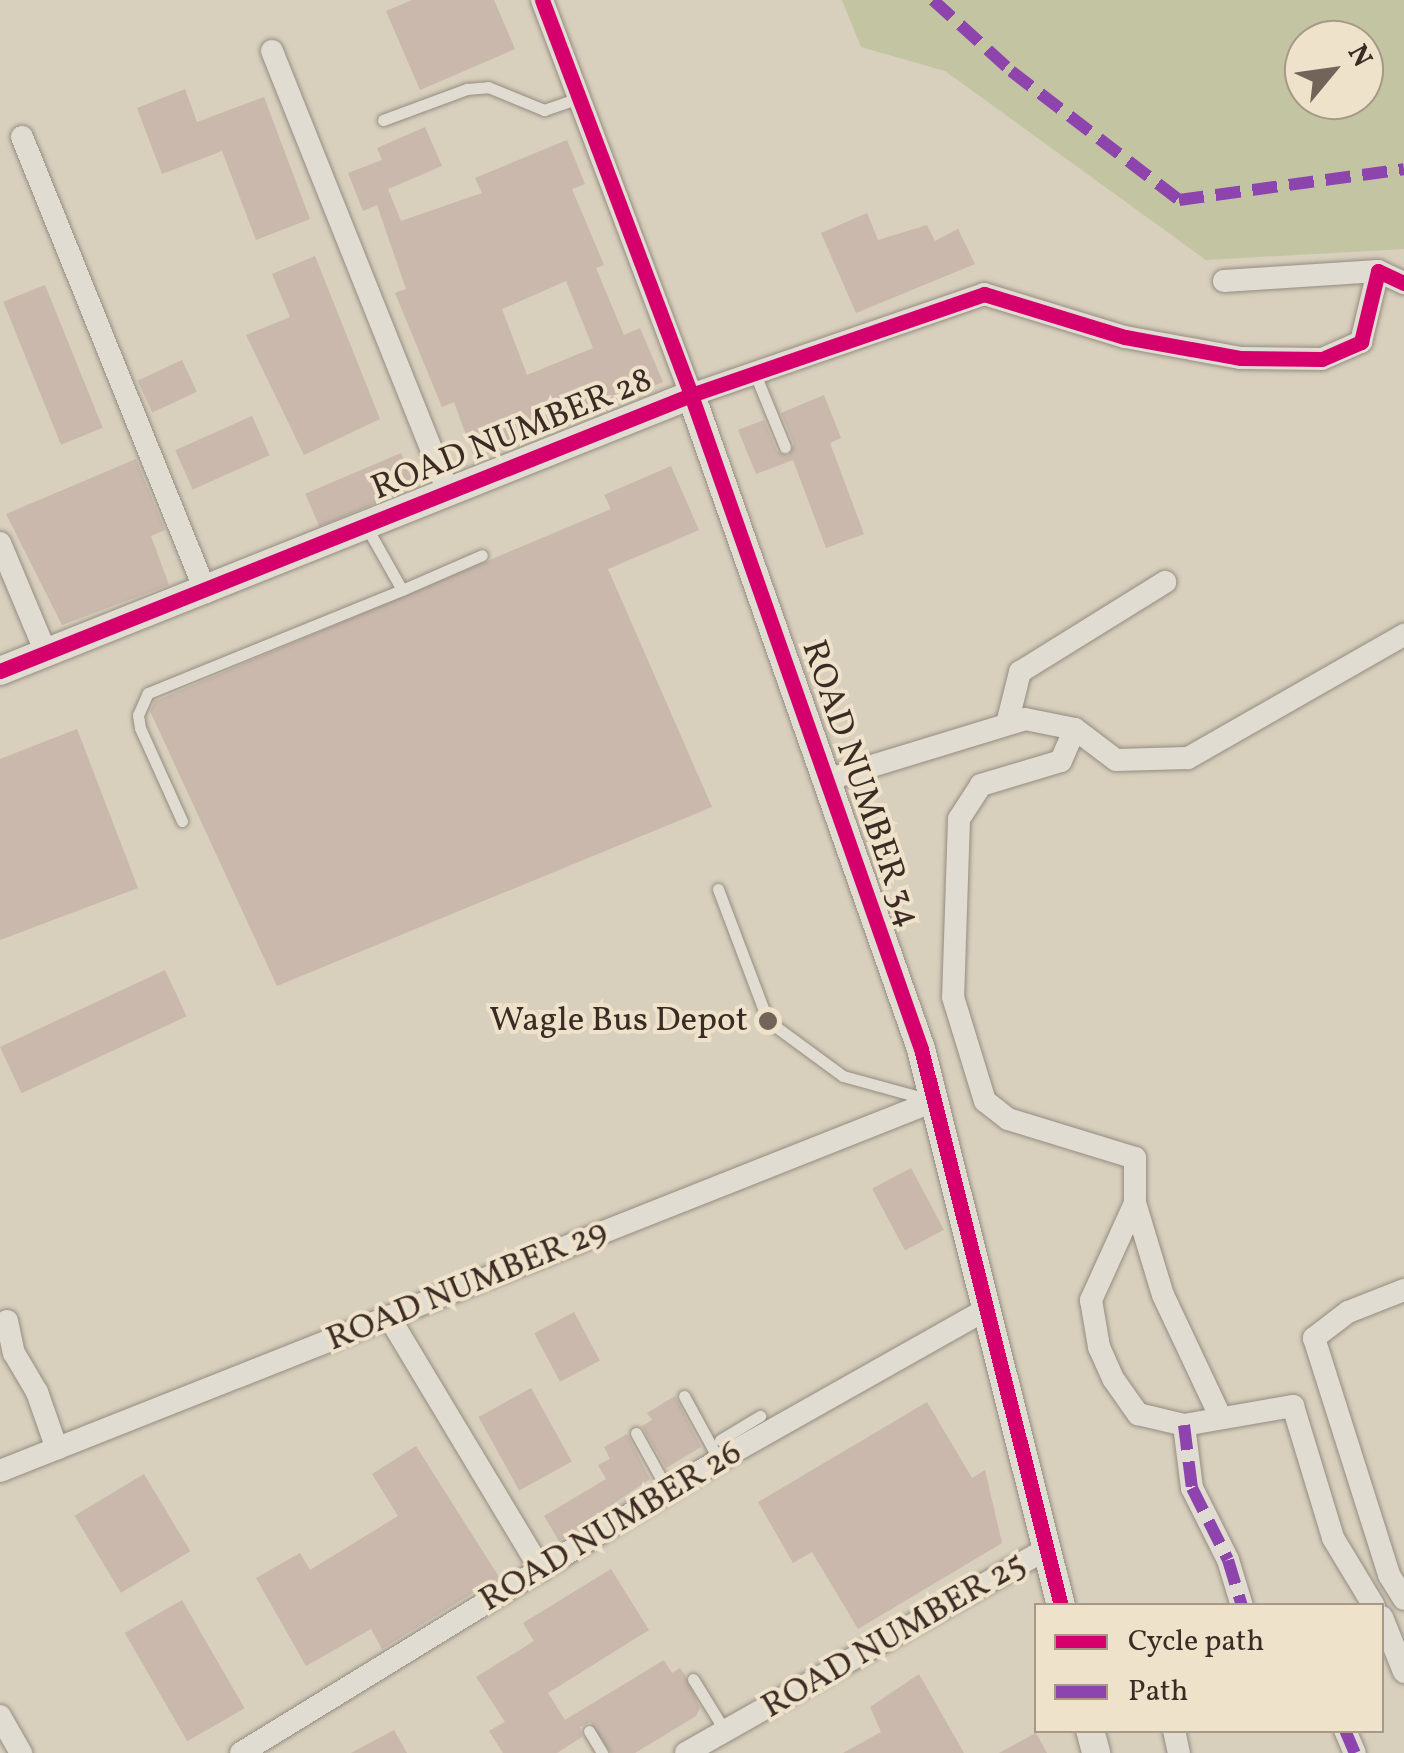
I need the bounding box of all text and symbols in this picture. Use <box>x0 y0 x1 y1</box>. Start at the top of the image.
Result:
north arrow <box>1284 20 1384 120</box>
text: N <box>1337 38 1381 75</box>
street label: ROAD NUMBER 28 <box>366 360 658 510</box>
street label: ROAD NUMBER 34 <box>791 635 929 933</box>
place label: Wagle Bus Depot <box>489 1000 748 1042</box>
marker: Wagle Bus Depot <box>757 1010 779 1032</box>
street label: ROAD NUMBER 29 <box>321 1211 613 1361</box>
street label: ROAD NUMBER 26 <box>472 1432 750 1622</box>
street label: ROAD NUMBER 25 <box>755 1543 1033 1729</box>
legend <box>1034 1603 1384 1733</box>
text: Cycle path <box>1128 1621 1264 1663</box>
text: Path <box>1128 1671 1188 1713</box>

